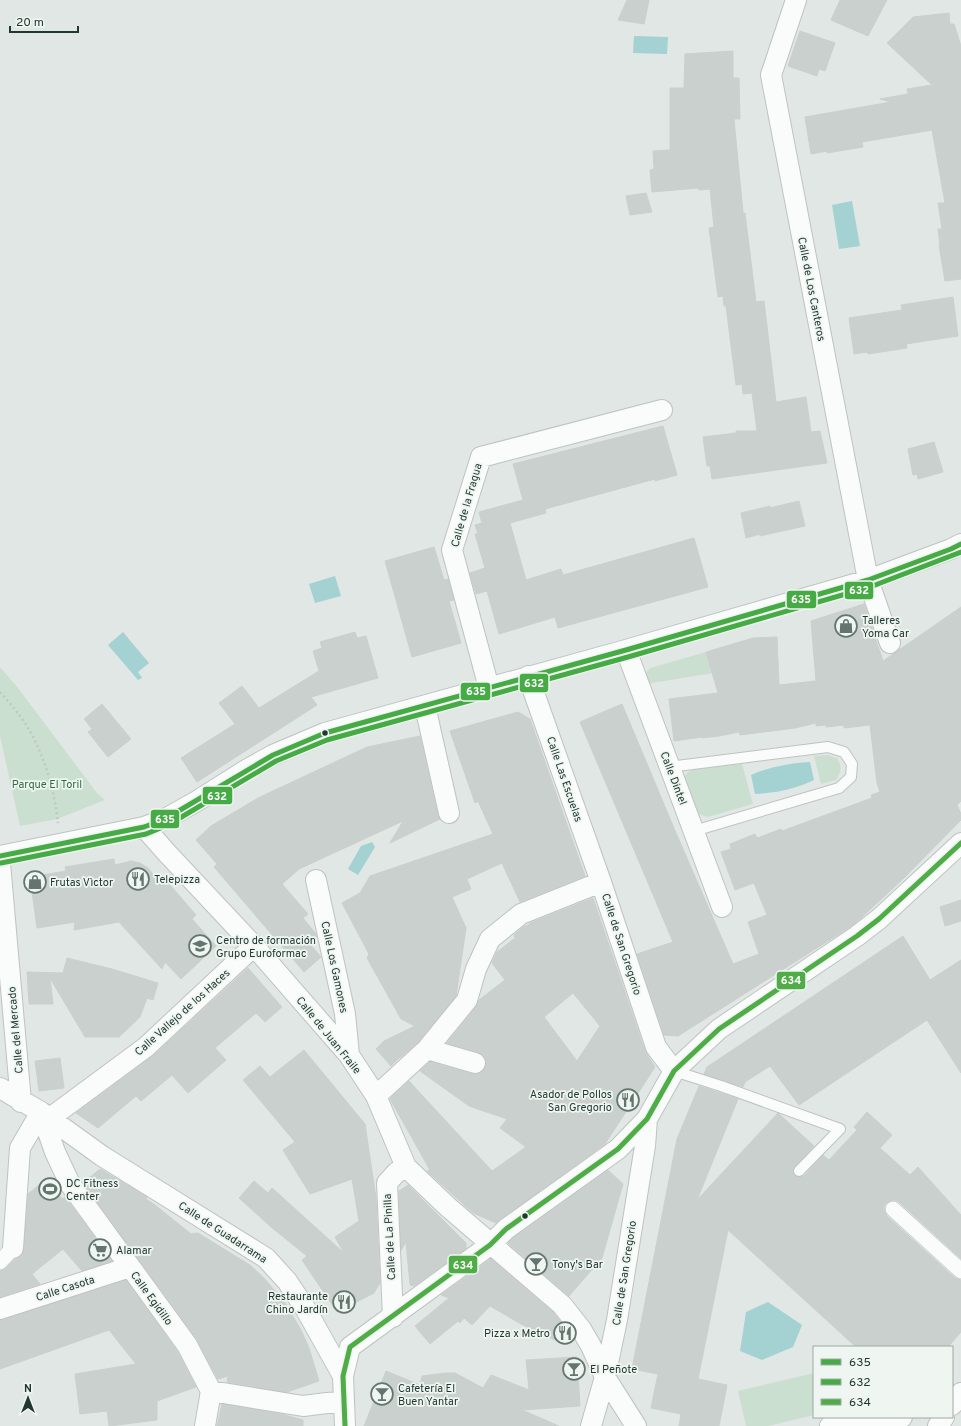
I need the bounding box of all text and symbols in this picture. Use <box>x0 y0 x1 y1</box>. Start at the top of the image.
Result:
scale bar <box>10 8 78 34</box>
text: 20 m <box>16 15 44 31</box>
street label: Calle de Los Canteros <box>794 236 828 343</box>
street label: Calle de la Fragua <box>448 461 486 549</box>
line badge: 632 <box>844 581 874 600</box>
text: 632 <box>849 584 869 598</box>
line badge: 635 <box>786 590 817 609</box>
text: 635 <box>791 593 811 607</box>
shop icon: Talleres Yoma Car <box>833 613 859 639</box>
place label: Talleres Yoma Car <box>862 614 910 641</box>
line badge: 632 <box>519 673 549 693</box>
text: 632 <box>524 677 544 691</box>
line badge: 635 <box>460 682 491 701</box>
text: 635 <box>466 685 486 699</box>
unlabelled marker <box>320 728 330 738</box>
street label: Calle Las Escuelas <box>543 735 585 824</box>
street label: Calle Dintel <box>656 750 690 807</box>
park label: Parque El Toril <box>12 778 82 792</box>
line badge: 632 <box>202 786 233 805</box>
text: 632 <box>207 790 227 804</box>
line badge: 635 <box>150 809 180 829</box>
text: 635 <box>155 813 175 827</box>
restaurant icon: Telepizza <box>125 866 151 892</box>
shop icon: Frutas Vìctor <box>22 869 48 895</box>
place label: Telepizza <box>154 873 200 887</box>
place label: Frutas Vìctor <box>50 876 114 890</box>
street label: Calle de San Gregorio <box>598 892 644 997</box>
street label: Calle Los Gamones <box>317 920 351 1014</box>
school or university icon: Centro de formación Grupo Euroformac <box>187 933 213 959</box>
place label: Centro de formación Grupo Euroformac <box>216 934 316 961</box>
street label: Calle Vallejo de los Haces <box>132 966 233 1059</box>
line badge: 634 <box>776 971 806 990</box>
text: 634 <box>781 974 801 988</box>
street label: Calle del Mercado <box>5 986 27 1074</box>
street label: Calle de Juan Fraile <box>293 994 364 1077</box>
restaurant icon: Asador de Pollos San Gregorio <box>615 1087 641 1113</box>
place label: Asador de Pollos San Gregorio <box>530 1088 612 1115</box>
sports icon: DC Fitness Center <box>37 1176 63 1202</box>
place label: DC Fitness Center <box>66 1177 118 1204</box>
street label: Calle de La Pinilla <box>381 1193 399 1281</box>
street label: Calle de Guadarrama <box>175 1199 270 1267</box>
unlabelled marker <box>520 1211 530 1221</box>
street label: Calle de San Gregorio <box>610 1220 640 1327</box>
supermarket icon: Alamar <box>87 1237 113 1263</box>
place label: Alamar <box>116 1244 153 1258</box>
bar icon: Tony's Bar <box>523 1251 549 1277</box>
line badge: 634 <box>448 1255 478 1274</box>
place label: Tony's Bar <box>552 1258 604 1272</box>
text: 634 <box>453 1259 473 1273</box>
street label: Calle Egidillo <box>127 1269 175 1328</box>
street label: Calle Casota <box>34 1273 97 1305</box>
restaurant icon: Restaurante Chino Jardín <box>331 1289 357 1315</box>
place label: Restaurante Chino Jardín <box>266 1290 328 1317</box>
restaurant icon: Pizza x Metro <box>552 1320 578 1346</box>
place label: Pizza x Metro <box>484 1327 550 1341</box>
legend <box>813 1346 953 1418</box>
text: 635 <box>849 1355 871 1371</box>
bar icon: El Peñote <box>561 1356 587 1382</box>
place label: El Peñote <box>590 1363 637 1377</box>
text: 632 <box>849 1375 871 1391</box>
north arrow <box>8 1378 48 1418</box>
bar icon: Cafetería El Buen Yantar <box>369 1381 395 1407</box>
text: N <box>24 1382 32 1396</box>
place label: Cafetería El Buen Yantar <box>398 1382 459 1409</box>
text: 634 <box>849 1395 871 1411</box>

